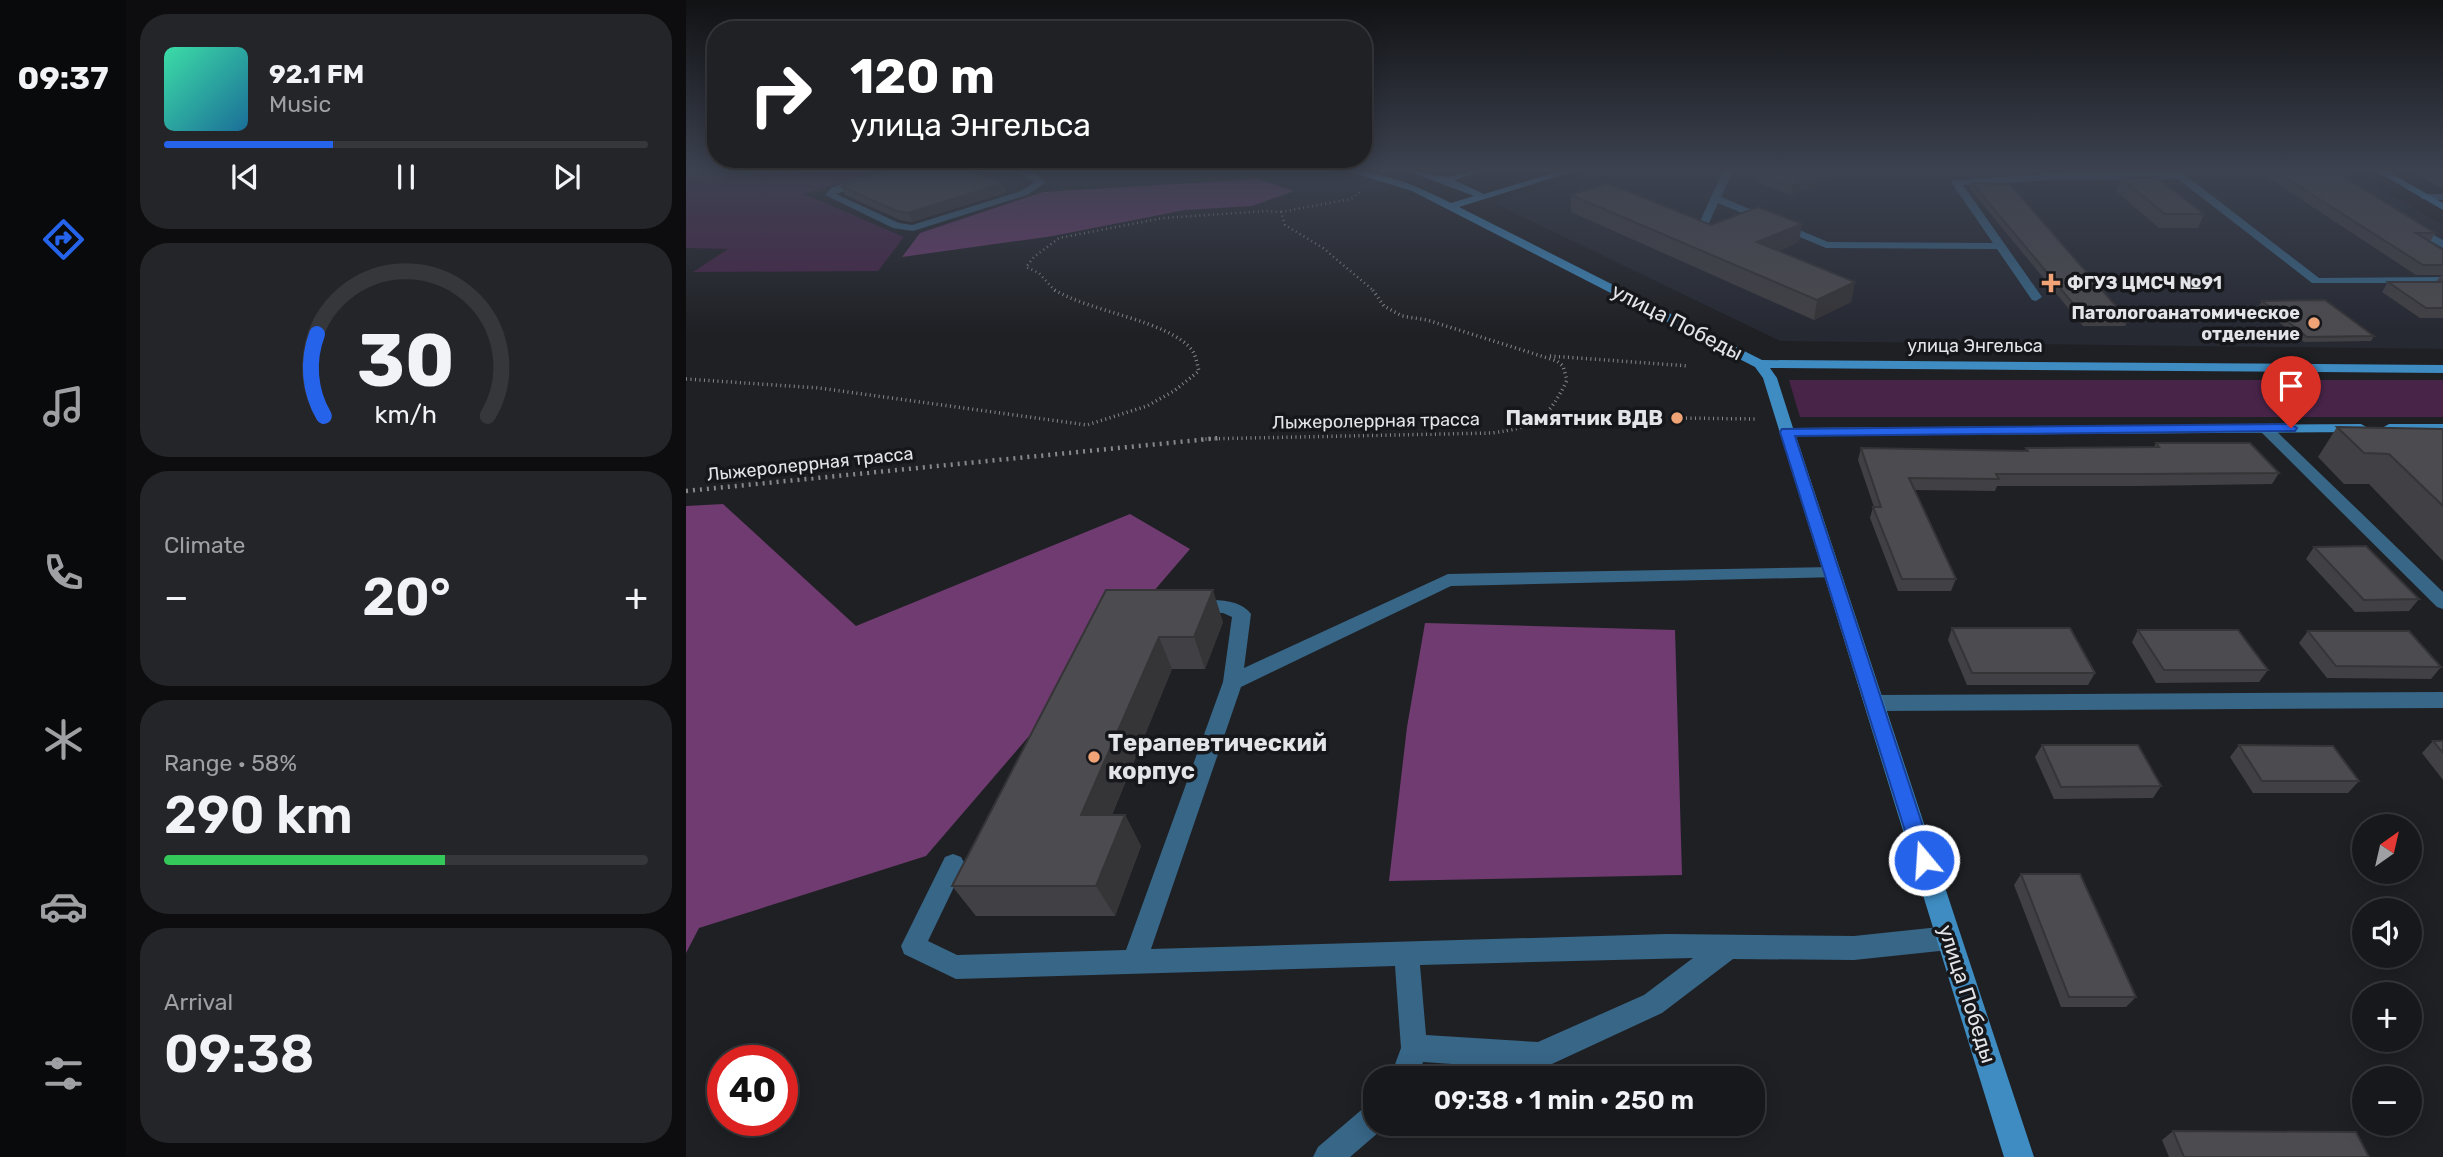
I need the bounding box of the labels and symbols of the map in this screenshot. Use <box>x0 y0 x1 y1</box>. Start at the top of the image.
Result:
place label: ФГУЗ ЦМСЧ №91 <box>2067 272 2222 294</box>
marker: ФГУЗ ЦМСЧ №91 <box>2041 273 2061 293</box>
street label: улица Победы <box>1607 278 1747 365</box>
place label: Патологоанатомическое отделение <box>2071 302 2300 345</box>
marker: Патологоанатомическое отделение <box>2306 315 2322 331</box>
street label: улица Энгельса <box>1907 335 2043 357</box>
pin <box>2261 356 2321 428</box>
place label: Памятник ВДВ <box>1506 405 1663 430</box>
street label: Лыжеролеррная трасса <box>1272 408 1480 434</box>
marker: Памятник ВДВ <box>1669 410 1685 426</box>
street label: Лыжеролеррная трасса <box>706 442 914 486</box>
place label: Терапевтический корпус <box>1108 729 1327 785</box>
marker: Терапевтический корпус <box>1086 749 1102 765</box>
north arrow <box>2352 814 2422 884</box>
position arrow <box>1887 823 1961 897</box>
street label: улица Победы <box>1933 921 2002 1066</box>
speed limit sign: 40 <box>707 1045 798 1136</box>

